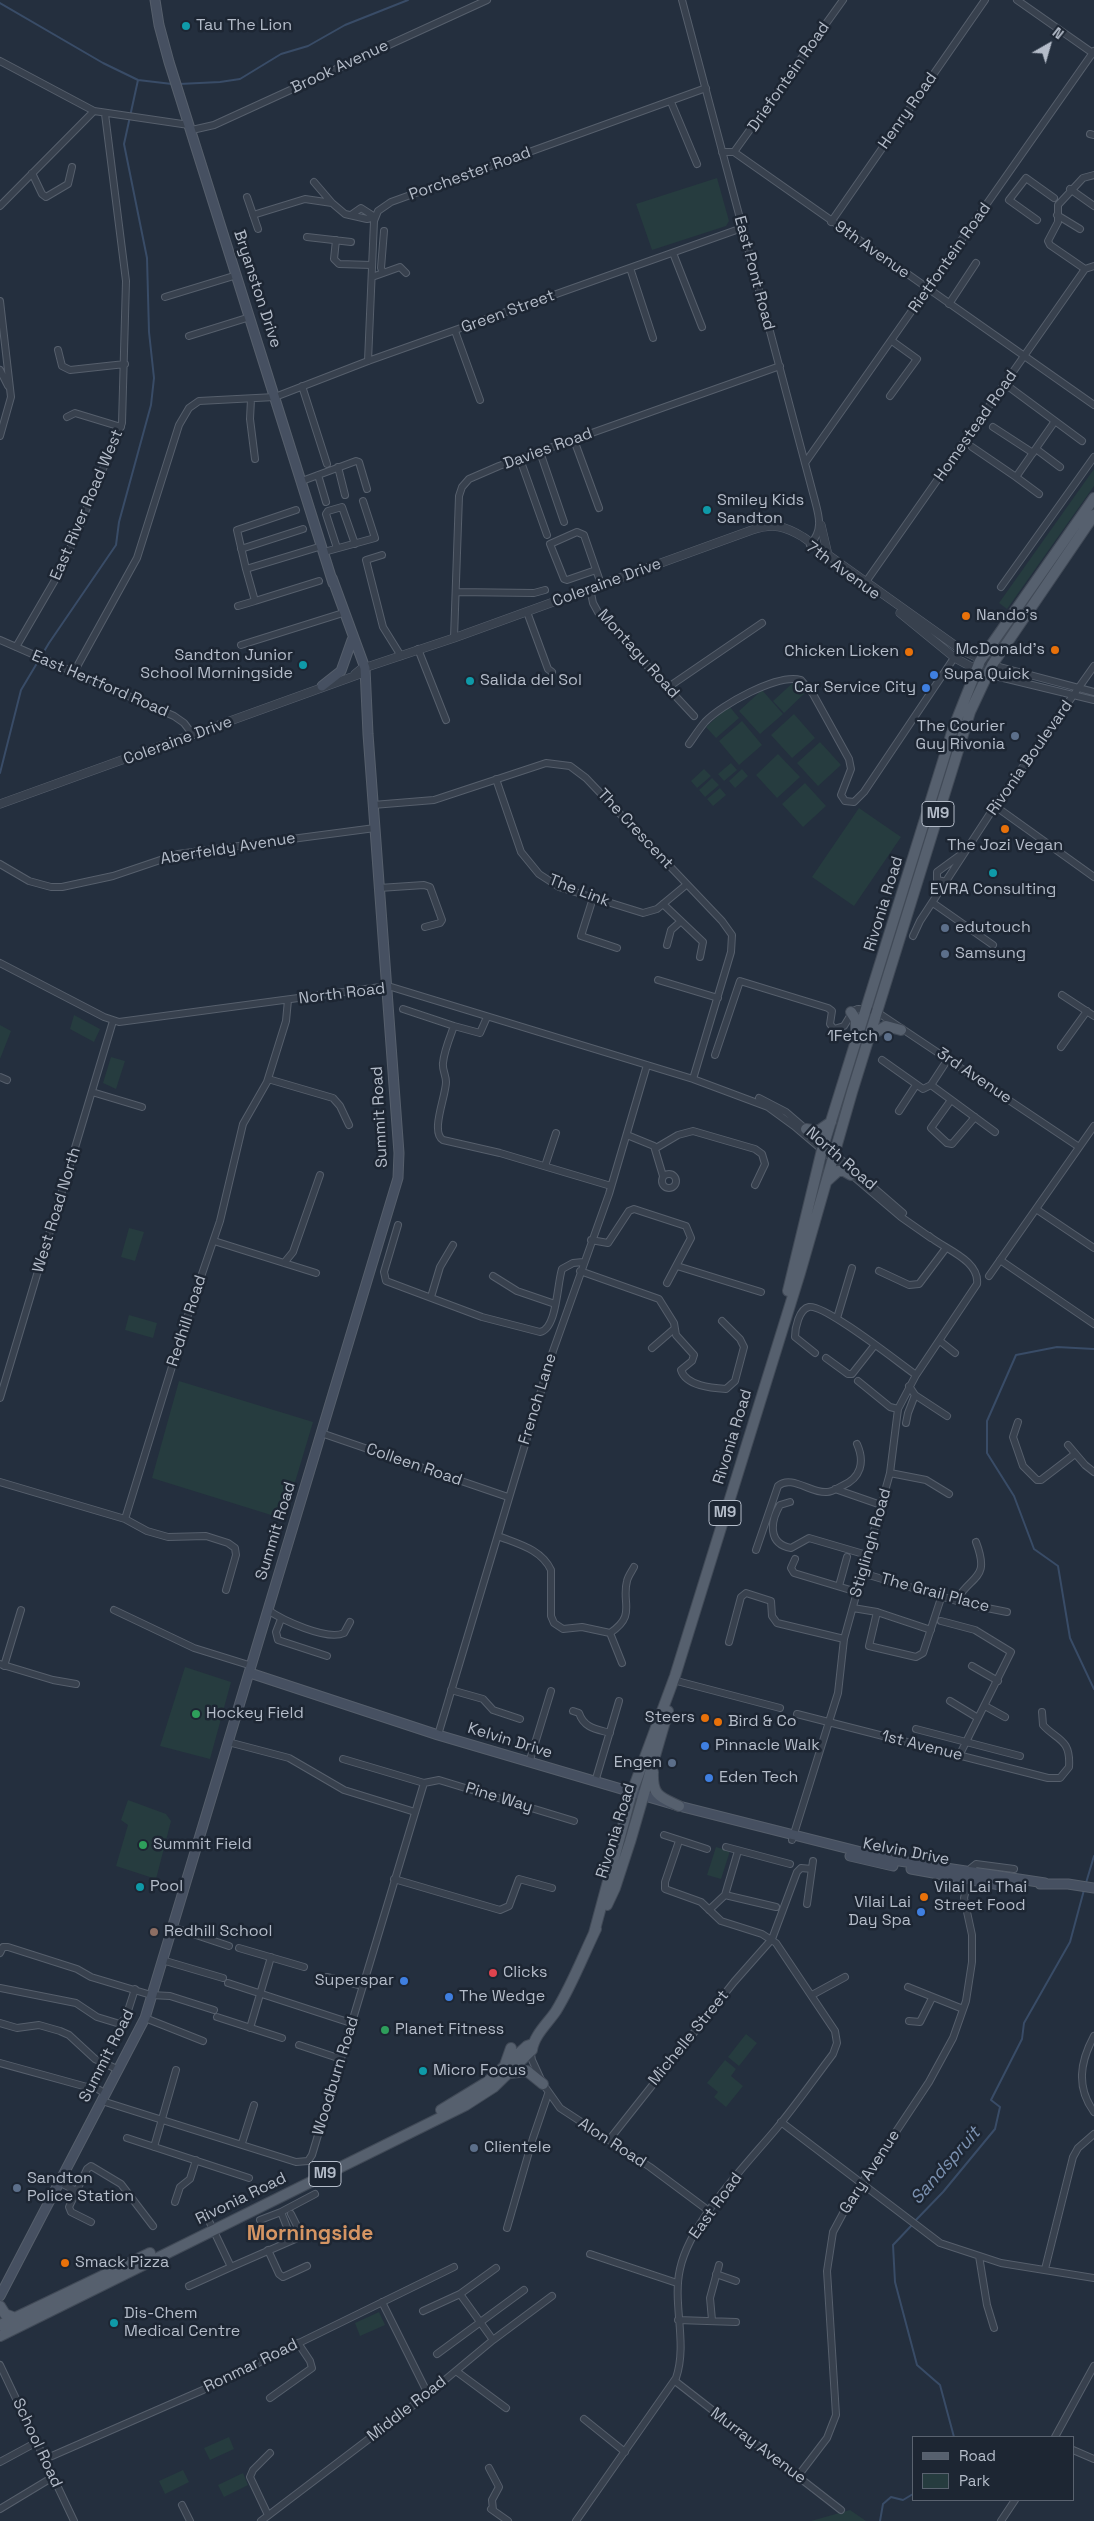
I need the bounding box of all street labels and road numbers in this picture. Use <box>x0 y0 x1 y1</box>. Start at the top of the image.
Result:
street label: Driefontein Road <box>744 18 834 136</box>
street label: Brook Avenue <box>288 36 392 98</box>
street label: Henry Road <box>875 69 941 153</box>
street label: Porchester Road <box>407 143 533 205</box>
street label: Rietfontein Road <box>905 199 995 317</box>
street label: East Pont Road <box>730 214 778 332</box>
street label: 9th Avenue <box>831 217 913 283</box>
street label: Bryanston Drive <box>229 228 285 350</box>
street label: Green Street <box>459 286 557 338</box>
street label: Homestead Road <box>931 367 1021 485</box>
street label: Davies Road <box>501 424 595 474</box>
street label: East River Road West <box>47 427 127 583</box>
street label: 7th Avenue <box>802 538 884 604</box>
street label: Coleraine Drive <box>550 554 664 612</box>
street label: Montagu Road <box>593 606 683 702</box>
street label: East Hertford Road <box>29 646 171 722</box>
street label: Rivonia Boulevard <box>983 697 1077 819</box>
street label: Coleraine Drive <box>121 712 235 770</box>
street label: The Crescent <box>593 785 677 873</box>
road number: M9 <box>922 802 954 826</box>
street label: Aberfeldy Avenue <box>159 829 297 869</box>
street label: Rivonia Road <box>860 854 908 954</box>
street label: The Link <box>546 871 612 911</box>
street label: North Road <box>298 979 386 1009</box>
street label: 3rd Avenue <box>933 1044 1015 1108</box>
street label: Summit Road <box>368 1066 392 1168</box>
street label: North Road <box>802 1123 880 1195</box>
street label: West Road North <box>29 1145 85 1275</box>
street label: Redhill Road <box>163 1273 211 1369</box>
street label: French Lane <box>515 1351 561 1447</box>
street label: Rivonia Road <box>709 1387 757 1487</box>
street label: Colleen Road <box>364 1440 464 1490</box>
street label: Summit Road <box>252 1480 300 1582</box>
street label: Stiglingh Road <box>846 1486 896 1600</box>
road number: M9 <box>709 1500 741 1526</box>
street label: The Grail Place <box>879 1569 991 1617</box>
street label: Kelvin Drive <box>465 1719 555 1763</box>
street label: 1st Avenue <box>879 1727 965 1765</box>
street label: Pine Way <box>463 1779 535 1817</box>
street label: Rivonia Road <box>592 1781 640 1881</box>
street label: Kelvin Drive <box>861 1834 951 1870</box>
street label: Michelle Street <box>645 1987 733 2089</box>
street label: Summit Road <box>75 2006 139 2106</box>
street label: Woodburn Road <box>309 2014 363 2138</box>
street label: Alon Road <box>574 2114 650 2172</box>
street label: Gary Avenue <box>836 2126 904 2218</box>
road number: M9 <box>309 2162 341 2186</box>
street label: Rivonia Road <box>193 2169 289 2229</box>
street label: East Road <box>686 2169 746 2243</box>
street label: Ronmar Road <box>201 2335 301 2397</box>
street label: Middle Road <box>364 2372 450 2446</box>
street label: School Road <box>8 2395 66 2491</box>
street label: Murray Avenue <box>706 2404 810 2488</box>

